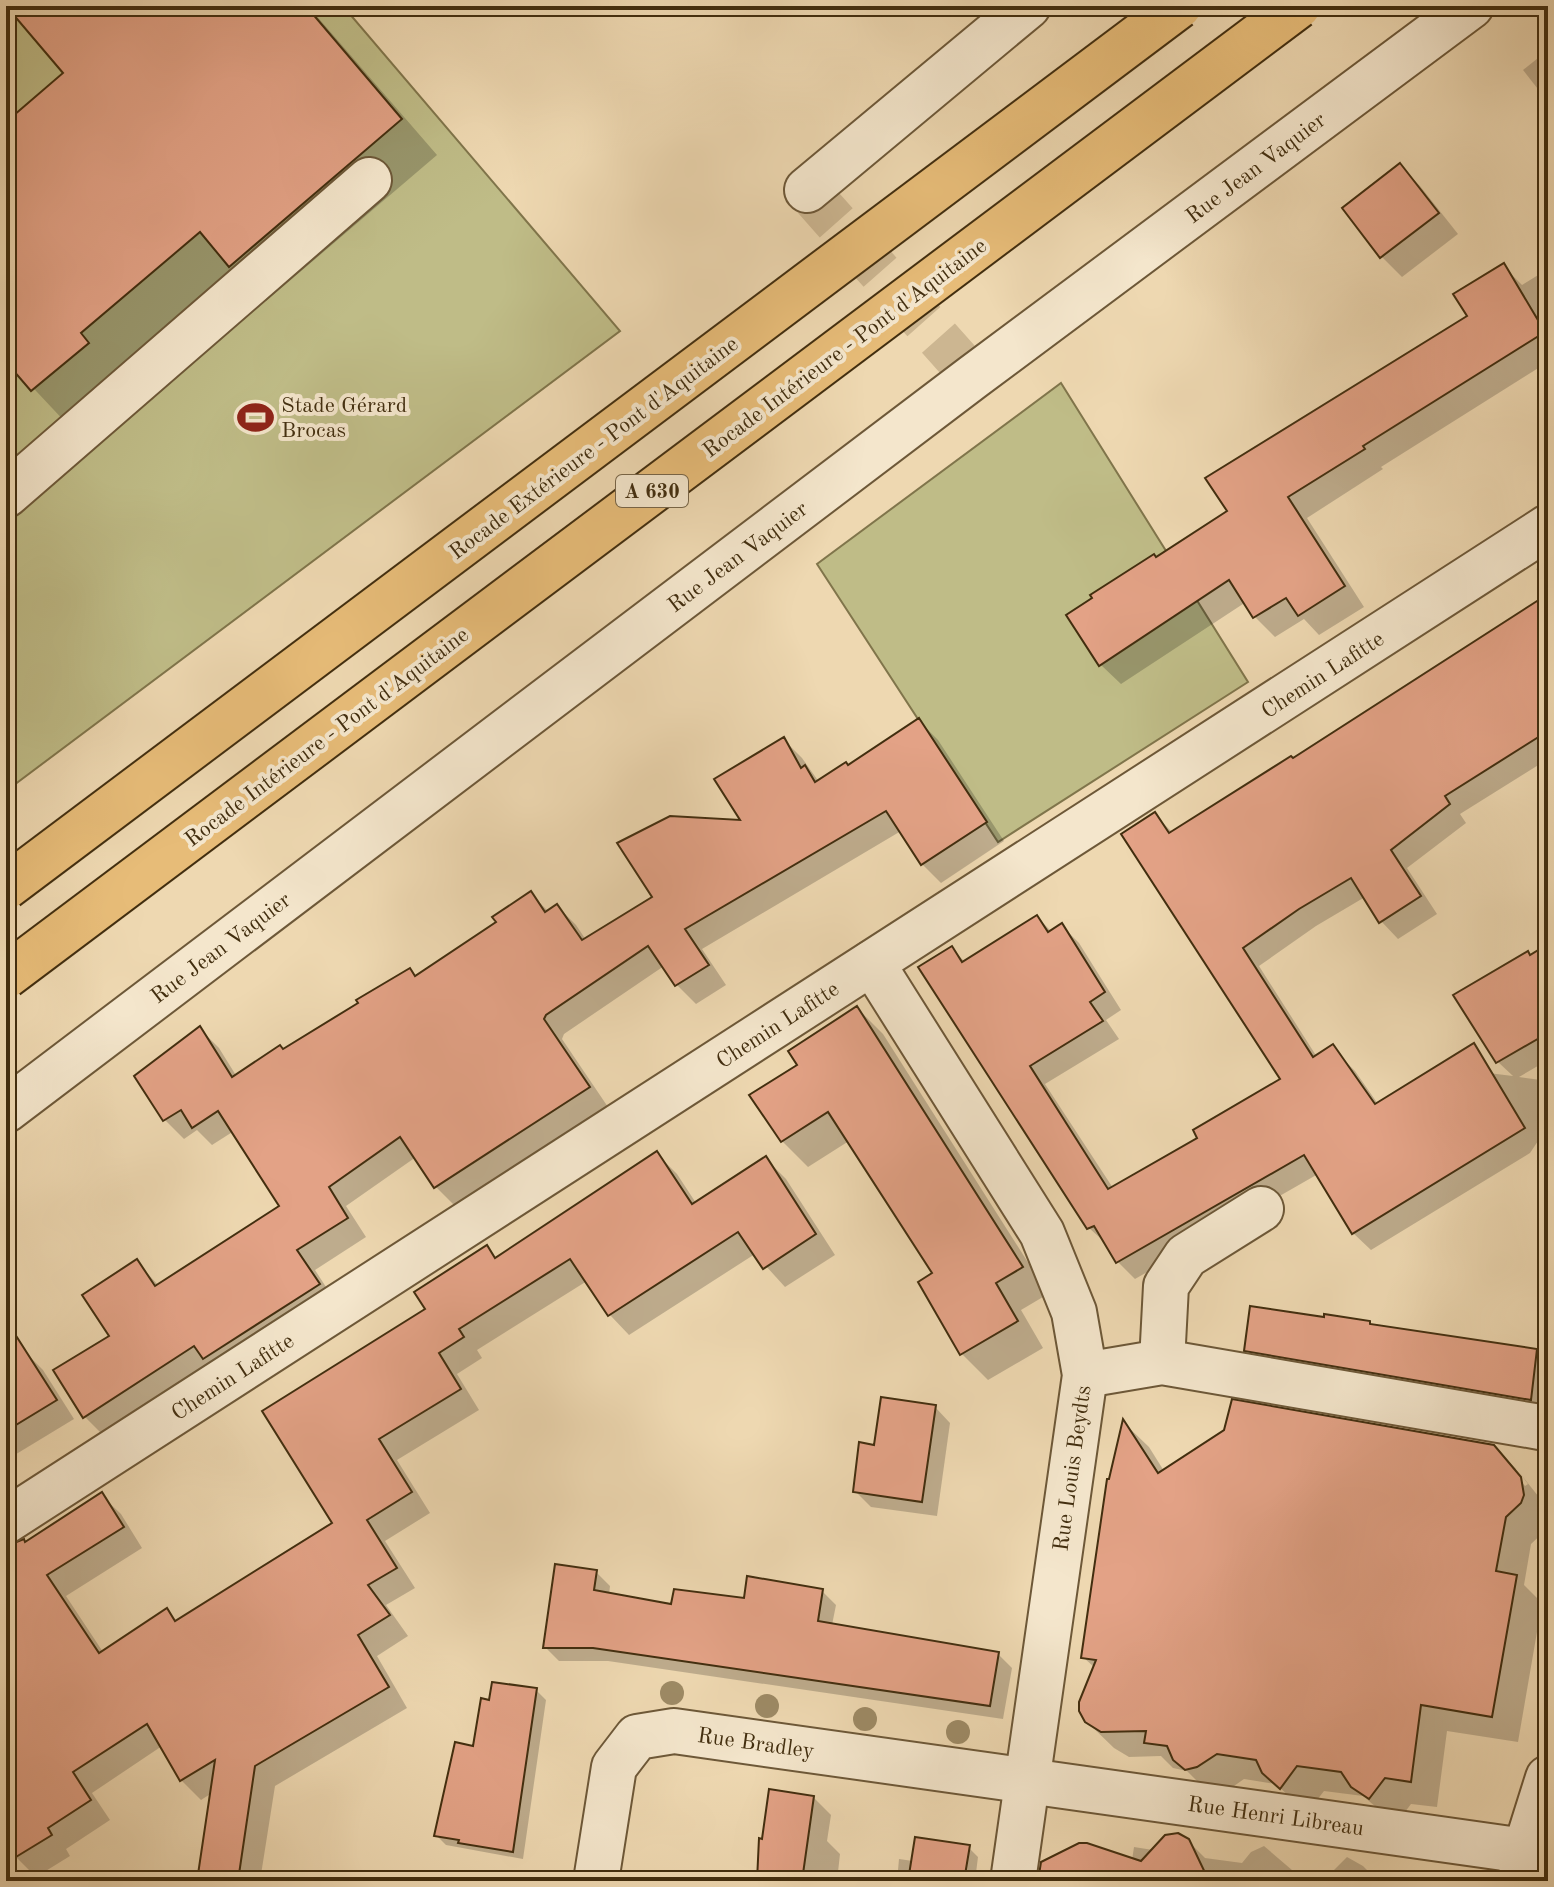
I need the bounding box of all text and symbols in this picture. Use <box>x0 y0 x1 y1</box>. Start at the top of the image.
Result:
street label: Rue Jean Vaquier <box>1182 109 1330 228</box>
street label: Rocade Intérieure - Pont d'Aquitaine <box>699 235 991 462</box>
street label: Rocade Extérieure - Pont d'Aquitaine <box>446 333 743 564</box>
place label: Stade Gérard Brocas <box>281 395 407 442</box>
sports icon: Stade Gérard Brocas <box>236 398 274 436</box>
road number: A 630 <box>616 475 688 507</box>
street label: Rue Jean Vaquier <box>664 498 812 617</box>
street label: Rocade Intérieure - Pont d'Aquitaine <box>181 624 473 851</box>
street label: Chemin Lafitte <box>1258 628 1388 723</box>
street label: Rue Jean Vaquier <box>147 889 295 1008</box>
street label: Chemin Lafitte <box>713 978 843 1073</box>
street label: Chemin Lafitte <box>168 1330 298 1425</box>
street label: Rue Louis Beydts <box>1050 1384 1096 1553</box>
street label: Rue Bradley <box>696 1725 816 1763</box>
street label: Rue Henri Libreau <box>1186 1794 1366 1840</box>

